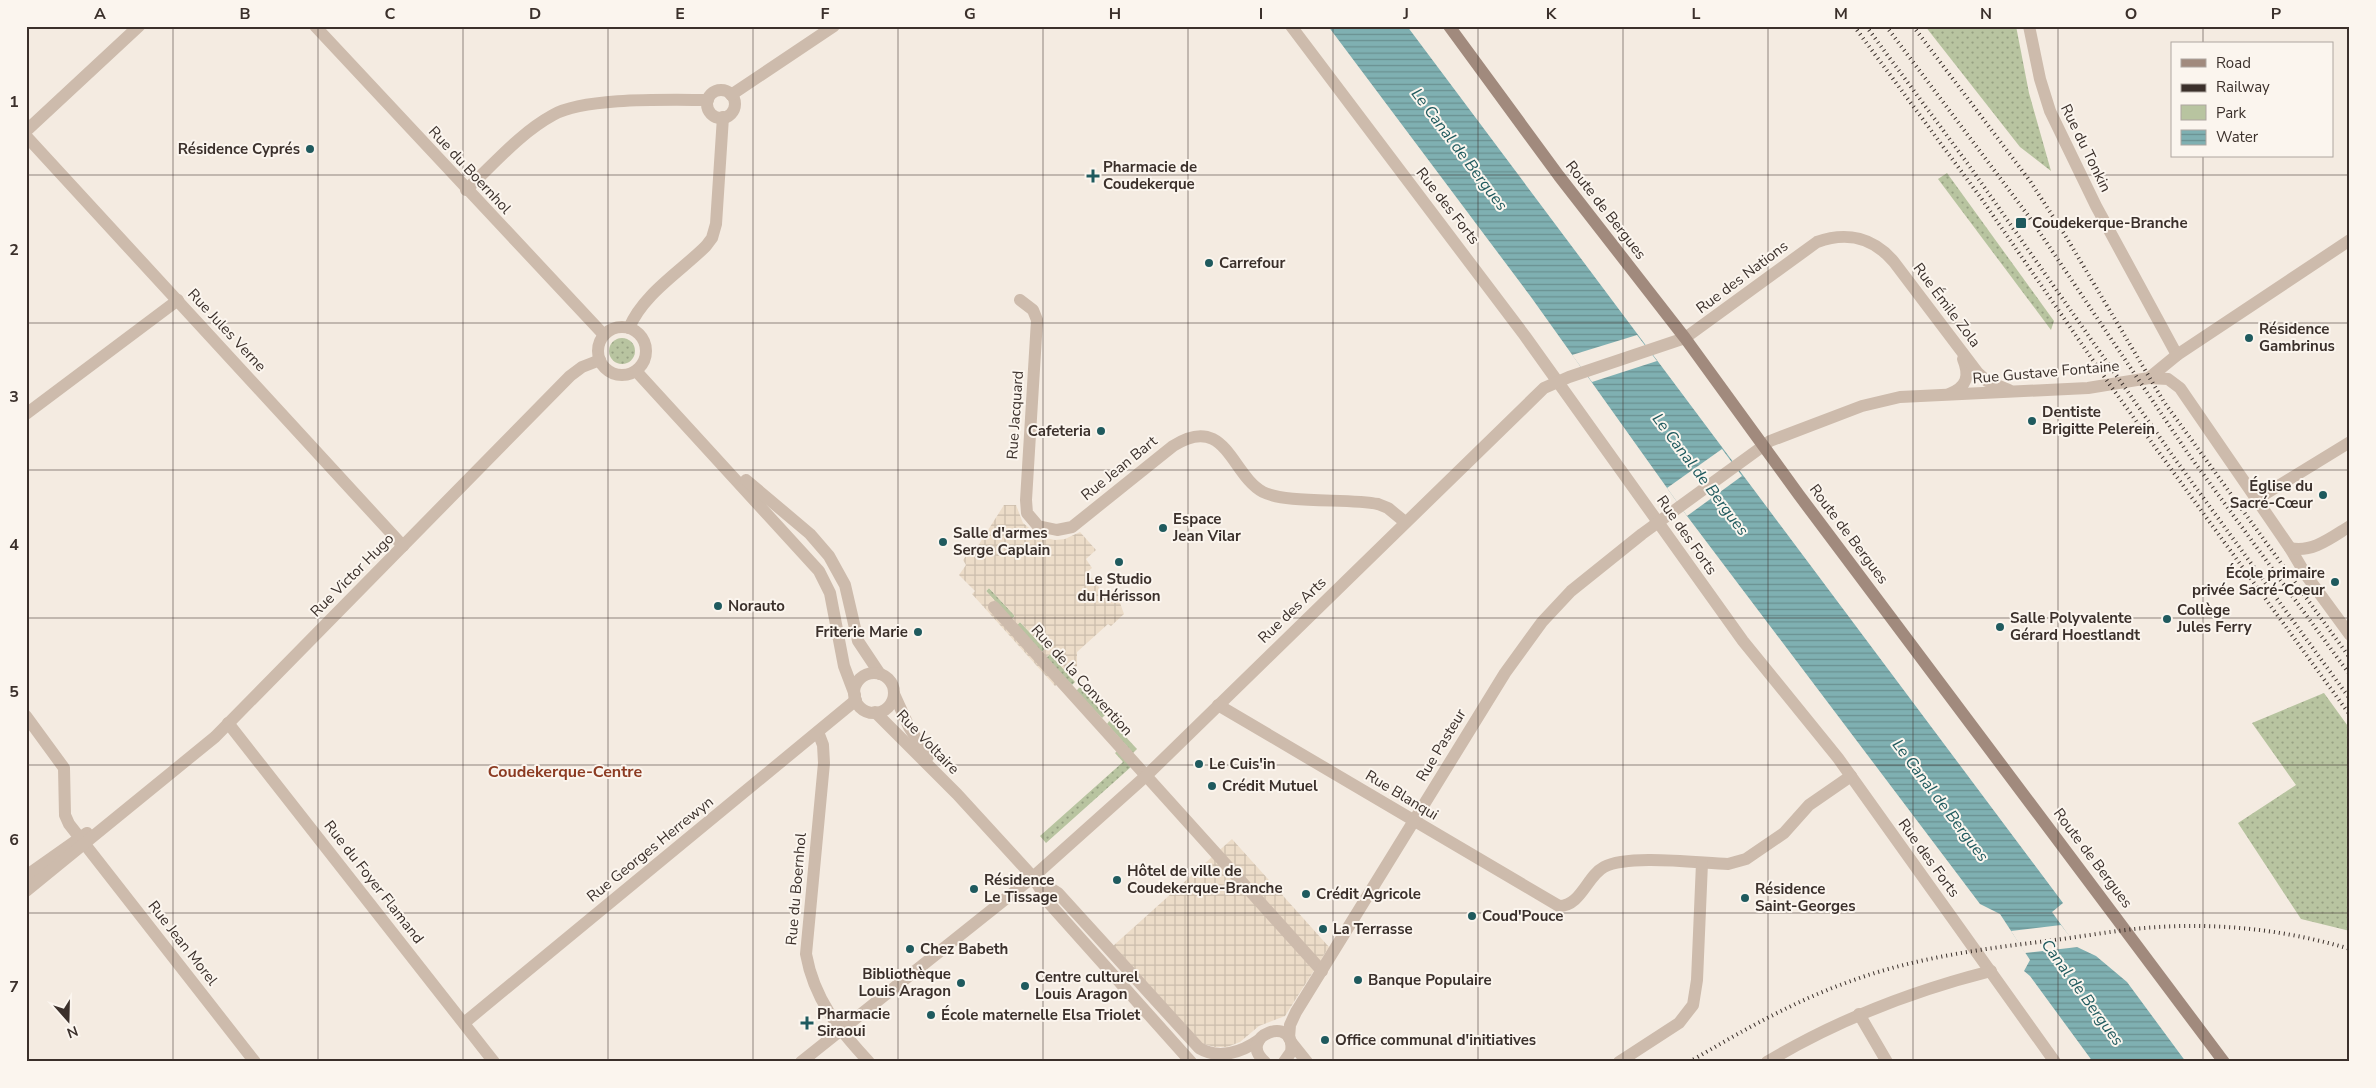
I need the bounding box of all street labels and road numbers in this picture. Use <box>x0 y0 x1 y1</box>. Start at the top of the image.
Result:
street label: Rue du Tonkin <box>2056 101 2116 195</box>
street label: Rue du Boernhol <box>424 122 516 219</box>
street label: Route de Bergues <box>1561 157 1651 263</box>
street label: Rue des Forts <box>1412 163 1484 249</box>
street label: Rue des Nations <box>1692 236 1792 318</box>
street label: Rue Émile Zola <box>1909 259 1985 351</box>
street label: Rue Jules Verne <box>183 284 271 376</box>
street label: Rue Gustave Fontaine <box>1972 356 2120 388</box>
street label: Rue Jacquard <box>1002 370 1028 460</box>
street label: Rue Jean Bart <box>1077 431 1162 505</box>
street label: Route de Bergues <box>1805 480 1893 588</box>
street label: Rue des Forts <box>1652 491 1722 579</box>
street label: Rue Victor Hugo <box>306 529 398 621</box>
street label: Rue des Arts <box>1254 573 1330 647</box>
street label: Rue de la Convention <box>1027 620 1137 740</box>
street label: Rue Pasteur <box>1411 704 1471 785</box>
street label: Rue Voltaire <box>892 705 964 779</box>
street label: Rue Blanqui <box>1362 765 1442 825</box>
street label: Rue Georges Herrewyn <box>582 792 718 906</box>
street label: Route de Bergues <box>2049 804 2137 912</box>
street label: Rue des Forts <box>1894 815 1964 901</box>
street label: Rue du Foyer Flamand <box>320 816 428 948</box>
street label: Rue du Boernhol <box>781 831 811 946</box>
street label: Rue Jean Morel <box>144 897 223 990</box>

